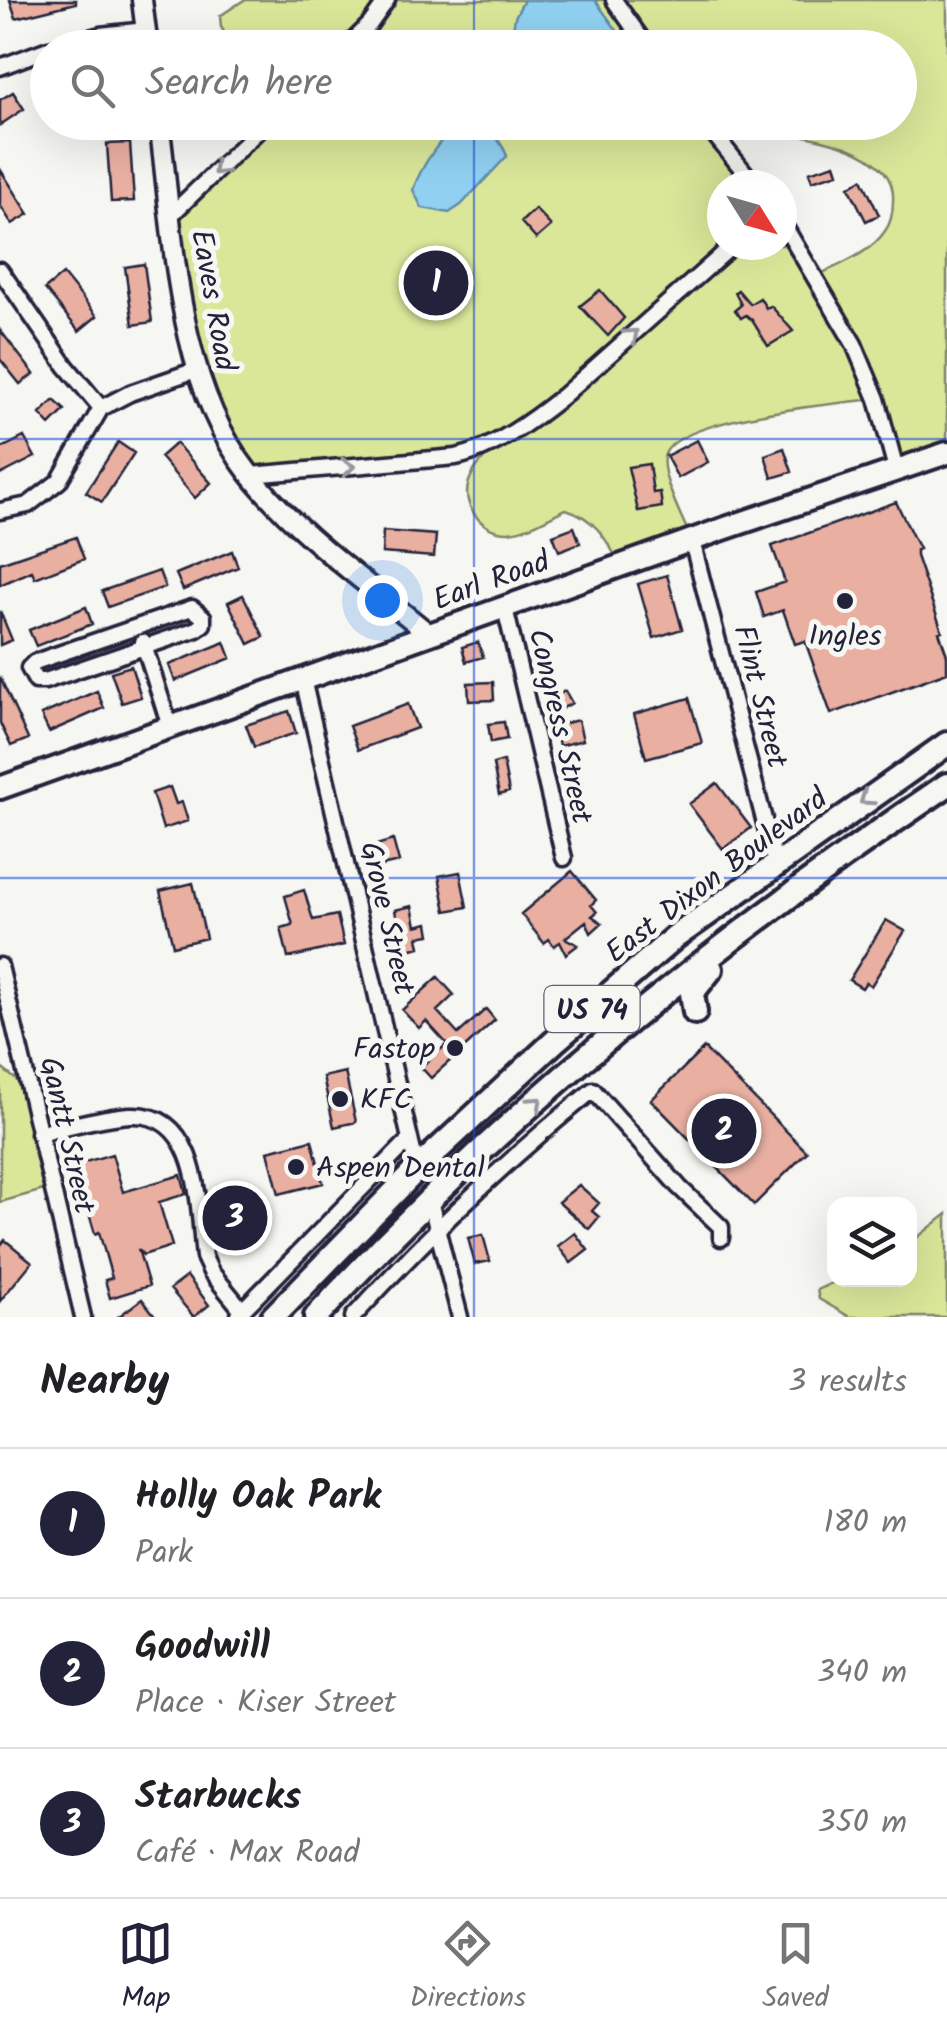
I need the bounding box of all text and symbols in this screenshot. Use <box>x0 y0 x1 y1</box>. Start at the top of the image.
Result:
search box <box>30 30 917 140</box>
text: Search here <box>145 55 332 115</box>
icon: search <box>65 58 120 113</box>
one-way arrow <box>213 157 231 175</box>
north arrow <box>707 170 797 260</box>
street label: Eaves Road <box>176 226 248 376</box>
pin: 1 <box>404 246 468 320</box>
one-way arrow <box>620 328 639 346</box>
one-way arrow <box>340 456 356 478</box>
street label: Earl Road <box>427 538 558 625</box>
your location <box>357 575 408 626</box>
marker: Ingles <box>834 590 856 612</box>
place label: Ingles <box>808 613 882 661</box>
street label: Flint Street <box>718 620 800 773</box>
street label: Congress Street <box>513 624 605 829</box>
street label: East Dixon Boulevard <box>596 776 840 977</box>
one-way arrow <box>859 787 878 805</box>
street label: Grove Street <box>345 837 427 1000</box>
road number: US 74 <box>544 986 640 1032</box>
place label: Fastop <box>353 1026 435 1074</box>
marker: Fastop <box>444 1037 466 1059</box>
street label: Gantt Street <box>25 1052 107 1219</box>
place label: KFC <box>360 1077 411 1125</box>
marker: KFC <box>329 1088 351 1110</box>
pin: 2 <box>692 1094 756 1168</box>
one-way arrow <box>524 1097 543 1115</box>
place label: Aspen Dental <box>316 1145 485 1193</box>
marker: Aspen Dental <box>285 1156 307 1178</box>
pin: 3 <box>202 1180 268 1256</box>
map controls <box>827 1197 917 1287</box>
button: layers <box>827 1197 917 1287</box>
text: Nearby <box>40 1349 169 1416</box>
text: 3 results <box>788 1357 907 1408</box>
text: Holly Oak Park <box>135 1468 381 1528</box>
text: 1 <box>68 1498 77 1549</box>
text: 180 m <box>823 1498 907 1549</box>
text: Park <box>135 1528 193 1579</box>
text: Goodwill <box>135 1618 270 1678</box>
text: 2 <box>63 1648 82 1699</box>
text: 340 m <box>817 1648 907 1699</box>
text: Place · Kiser Street <box>135 1678 396 1729</box>
text: Starbucks <box>135 1768 301 1828</box>
text: 3 <box>64 1798 81 1849</box>
text: 350 m <box>817 1798 907 1849</box>
text: Café · Max Road <box>135 1828 359 1879</box>
tab: Map <box>118 1916 173 2021</box>
tab: Directions <box>410 1916 526 2021</box>
tab: Saved <box>762 1916 829 2021</box>

